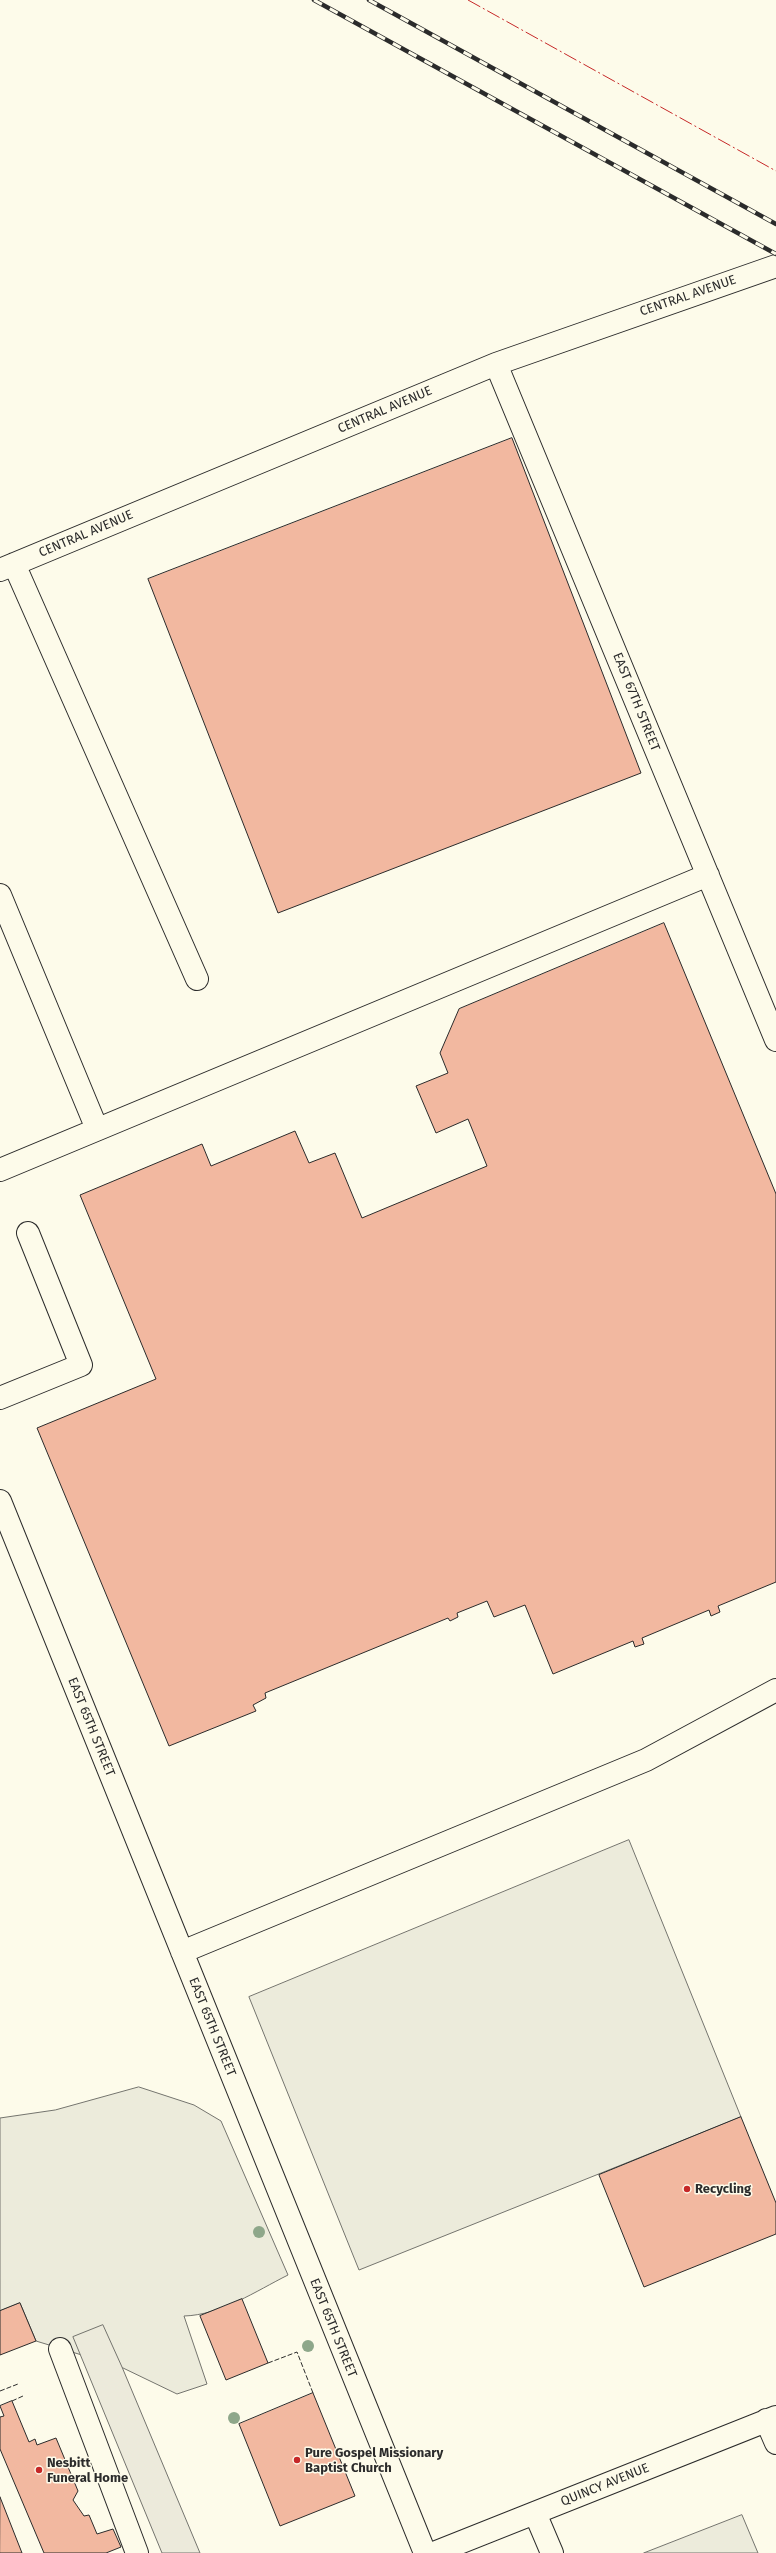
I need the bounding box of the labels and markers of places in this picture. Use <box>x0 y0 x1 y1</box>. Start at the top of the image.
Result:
place label: Recycling <box>695 2181 751 2197</box>
marker: Recycling <box>682 2184 692 2194</box>
place label: Pure Gospel Missionary Baptist Church <box>305 2445 443 2476</box>
place label: Nesbitt Funeral Home <box>47 2455 128 2486</box>
marker: Pure Gospel Missionary Baptist Church <box>292 2455 302 2465</box>
marker: Nesbitt Funeral Home <box>34 2465 44 2475</box>

